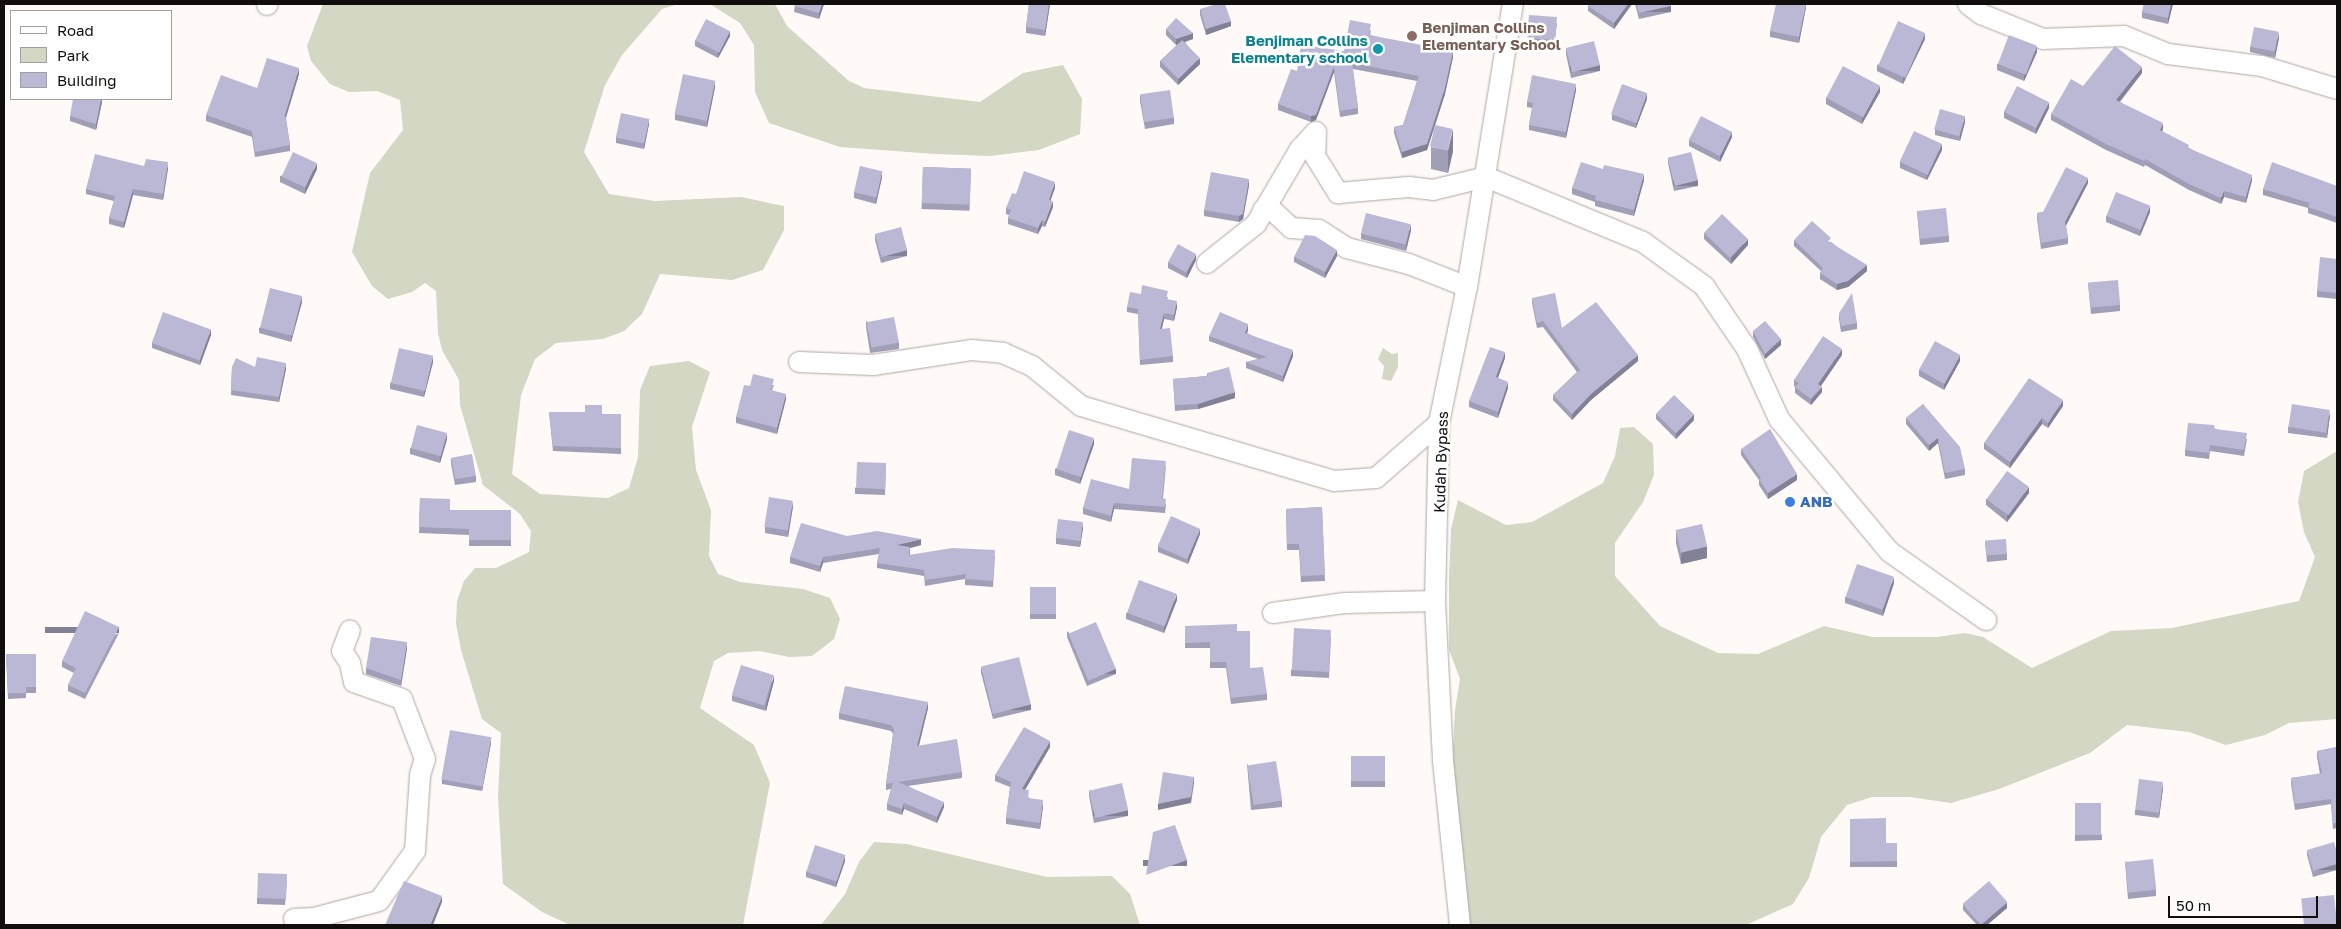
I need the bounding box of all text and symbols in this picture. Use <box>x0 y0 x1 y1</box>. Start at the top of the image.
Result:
legend <box>10 10 172 100</box>
place label: Benjiman Collins Elementary School <box>1422 18 1561 53</box>
text: Road <box>57 21 94 39</box>
marker: Benjiman Collins Elementary School <box>1406 30 1418 42</box>
place label: Benjiman Collins Elementary school <box>1231 31 1368 66</box>
marker: Benjiman Collins Elementary school <box>1372 43 1384 55</box>
text: Park <box>57 46 89 64</box>
text: Building <box>57 71 117 89</box>
street label: Kudah Bypass <box>1430 411 1452 513</box>
place label: ANB <box>1800 493 1833 511</box>
marker: ANB <box>1784 496 1796 508</box>
scale bar <box>2171 886 2321 918</box>
text: 50 m <box>2176 896 2211 914</box>

